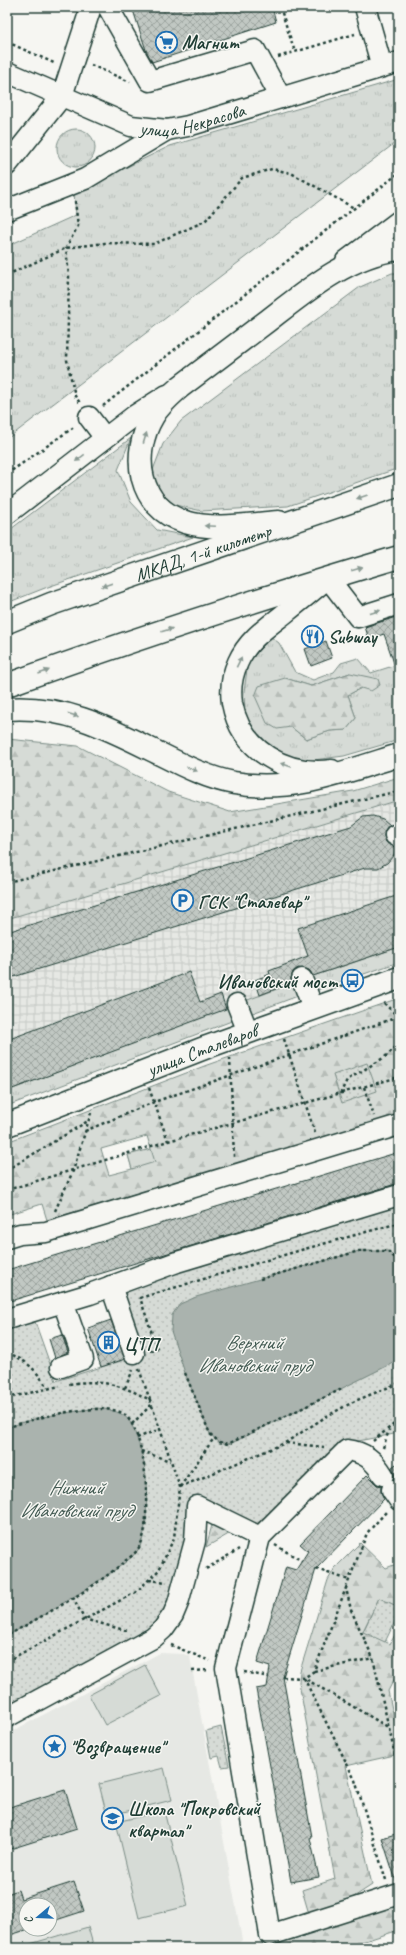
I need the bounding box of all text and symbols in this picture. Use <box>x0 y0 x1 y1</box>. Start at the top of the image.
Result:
supermarket icon: Магнит <box>154 29 180 55</box>
place label: Магнит <box>182 31 240 55</box>
street label: улица Некрасова <box>138 98 250 143</box>
one-way arrow <box>142 432 148 444</box>
one-way arrow <box>74 454 85 462</box>
one-way arrow <box>356 494 368 500</box>
street label: МКАД, 1-й километр <box>132 518 276 587</box>
one-way arrow <box>203 523 216 529</box>
one-way arrow <box>352 566 364 572</box>
one-way arrow <box>100 582 112 588</box>
one-way arrow <box>369 608 381 614</box>
restaurant icon: Subway <box>299 623 325 649</box>
place label: Subway <box>328 625 379 649</box>
one-way arrow <box>161 627 173 633</box>
one-way arrow <box>236 656 242 667</box>
one-way arrow <box>38 668 50 674</box>
one-way arrow <box>68 712 80 718</box>
one-way arrow <box>279 762 291 768</box>
one-way arrow <box>186 766 198 772</box>
parking icon: ГСК "Сталевар" <box>170 888 196 914</box>
place label: ГСК "Сталевар" <box>198 890 310 914</box>
bus stop icon: Ивановский мост <box>340 968 366 994</box>
place label: Ивановский мост <box>218 970 338 994</box>
street label: улица Сталеваров <box>143 1018 264 1083</box>
building icon: ЦТП <box>95 1330 121 1356</box>
water label: Верхний Ивановский пруд <box>198 1330 314 1378</box>
place label: ЦТП <box>124 1332 162 1356</box>
water label: Нижний Ивановский пруд <box>20 1475 136 1523</box>
place icon: "Возвращение" <box>42 1733 68 1759</box>
place label: "Возвращение" <box>70 1735 169 1760</box>
place label: Школа "Покровский квартал" <box>128 1797 262 1843</box>
school or university icon: Школа "Покровский квартал" <box>100 1806 126 1832</box>
north arrow <box>18 1897 58 1937</box>
text: С <box>21 1914 36 1925</box>

